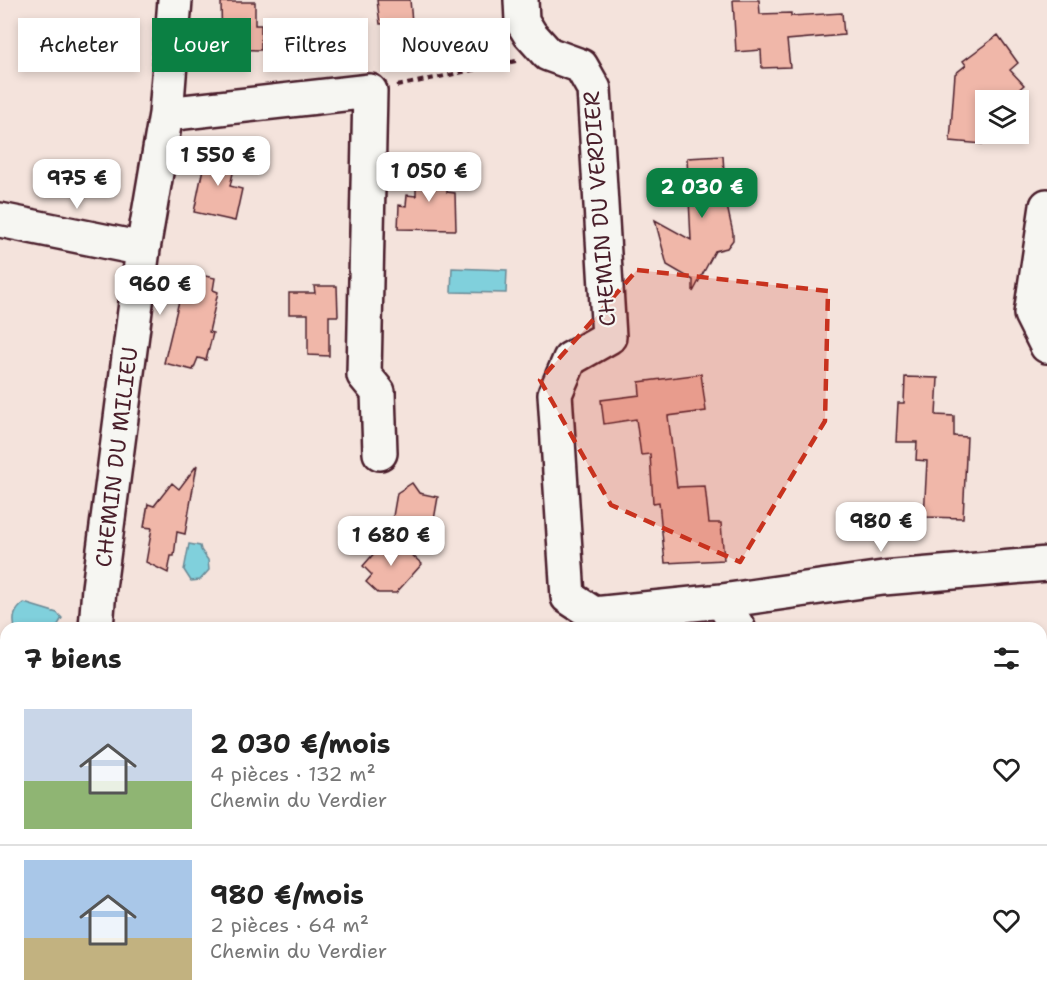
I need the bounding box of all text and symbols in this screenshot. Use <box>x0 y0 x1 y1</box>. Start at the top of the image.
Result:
chip: Acheter <box>18 18 140 72</box>
chip: Louer <box>152 18 251 72</box>
chip: Filtres <box>263 18 368 72</box>
chip: Nouveau <box>380 18 510 72</box>
street label: CHEMIN DU VERDIER <box>577 90 622 328</box>
map controls <box>975 90 1029 144</box>
button: layers <box>975 90 1029 144</box>
pin: 1 550 € <box>163 136 273 187</box>
text: 1 550 € <box>180 142 256 168</box>
pin: 1 050 € <box>374 152 484 203</box>
text: 1 050 € <box>390 158 468 184</box>
pin: 975 € <box>35 159 119 210</box>
text: 975 € <box>47 165 107 191</box>
pin: 2 030 € <box>647 168 757 219</box>
text: 2 030 € <box>660 174 744 200</box>
pin: 960 € <box>118 265 202 316</box>
text: 960 € <box>129 271 191 297</box>
street label: CHEMIN DU MILIEU <box>89 345 144 569</box>
pin: 980 € <box>839 502 923 553</box>
text: 980 € <box>850 508 912 534</box>
pin: 1 680 € <box>336 516 446 567</box>
text: 1 680 € <box>352 522 430 548</box>
text: 7 biens <box>24 641 122 676</box>
icon: filters <box>990 642 1023 675</box>
text: 2 030 €/mois <box>210 726 390 761</box>
icon: home <box>72 733 144 805</box>
icon: heart <box>990 753 1023 786</box>
text: 4 pièces · 132 m² <box>210 761 376 787</box>
text: Chemin du Verdier <box>210 787 387 813</box>
text: 980 €/mois <box>210 877 364 912</box>
icon: home <box>72 884 144 956</box>
icon: heart <box>990 904 1023 937</box>
text: 2 pièces · 64 m² <box>210 912 369 938</box>
text: Chemin du Verdier <box>210 938 387 964</box>

